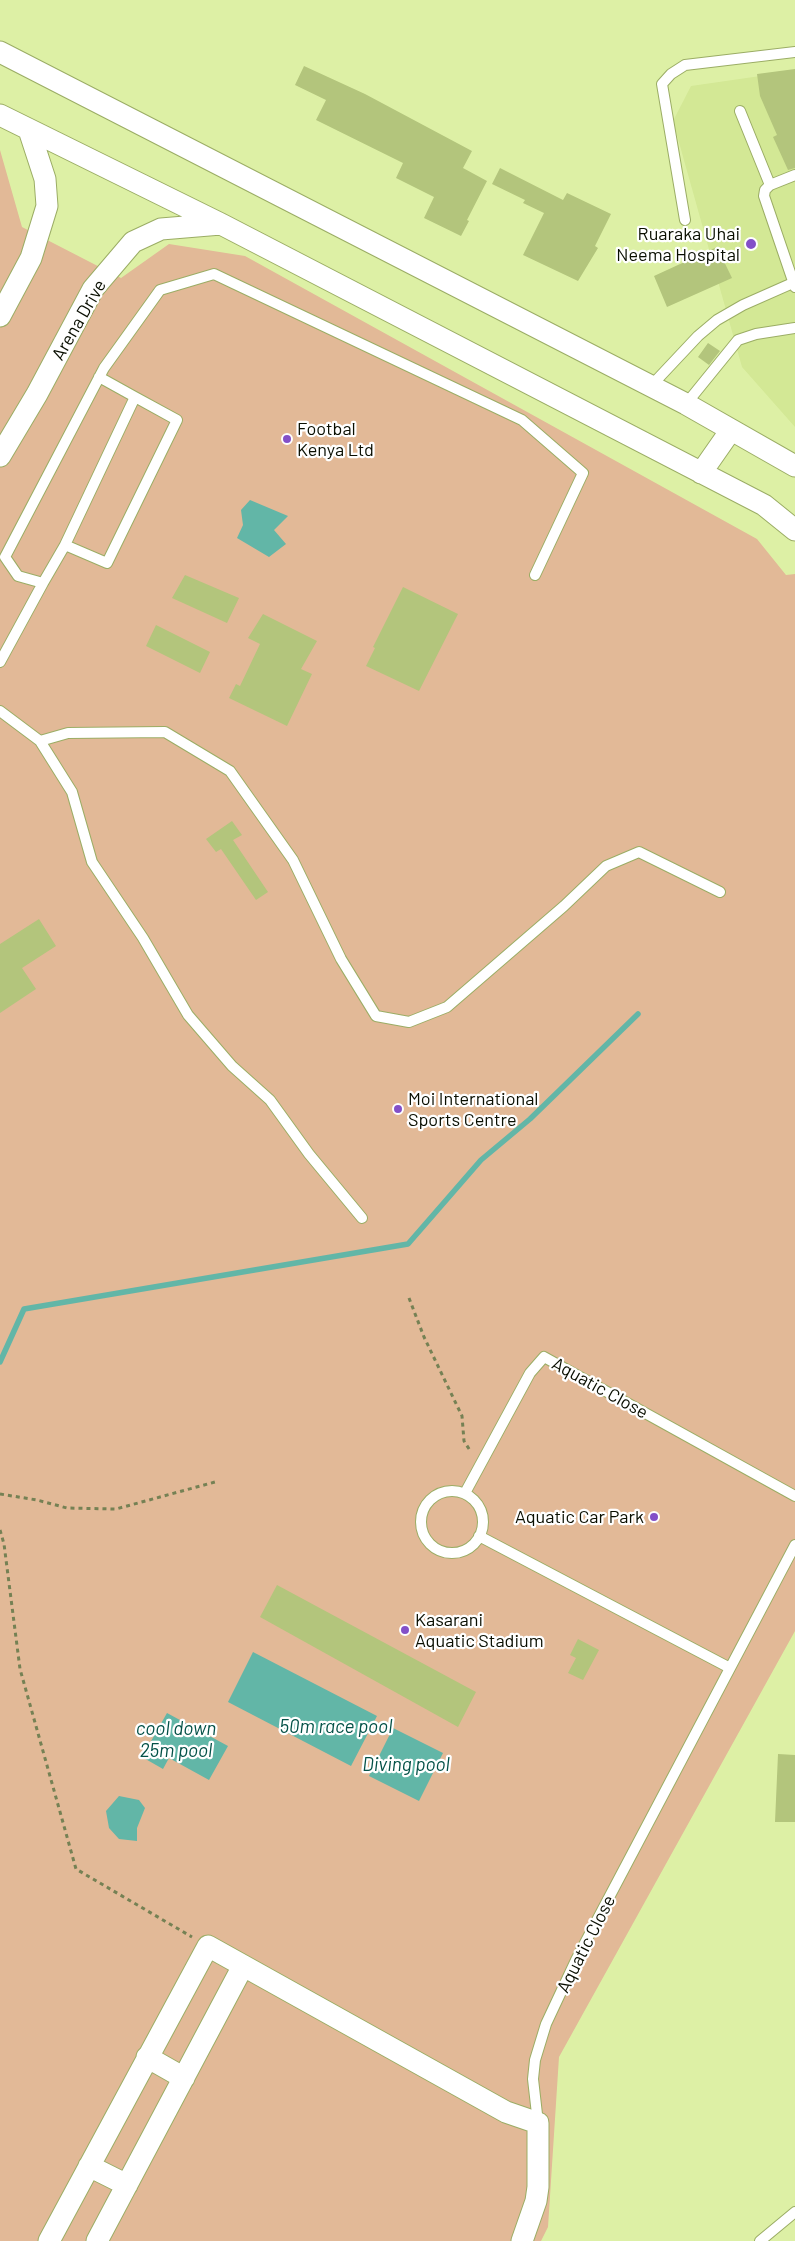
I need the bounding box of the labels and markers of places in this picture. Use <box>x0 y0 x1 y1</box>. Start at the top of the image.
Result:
place label: Ruaraka Uhai Neema Hospital <box>616 223 740 266</box>
marker: Ruaraka Uhai Neema Hospital <box>744 237 758 251</box>
place label: Footbal Kenya Ltd <box>297 418 374 460</box>
marker: Footbal Kenya Ltd <box>281 433 293 445</box>
place label: Moi International Sports Centre <box>408 1088 538 1130</box>
marker: Moi International Sports Centre <box>392 1103 404 1115</box>
place label: Aquatic Car Park <box>515 1506 644 1528</box>
marker: Aquatic Car Park <box>648 1511 660 1523</box>
place label: Kasarani Aquatic Stadium <box>415 1609 544 1652</box>
marker: Kasarani Aquatic Stadium <box>399 1624 411 1636</box>

